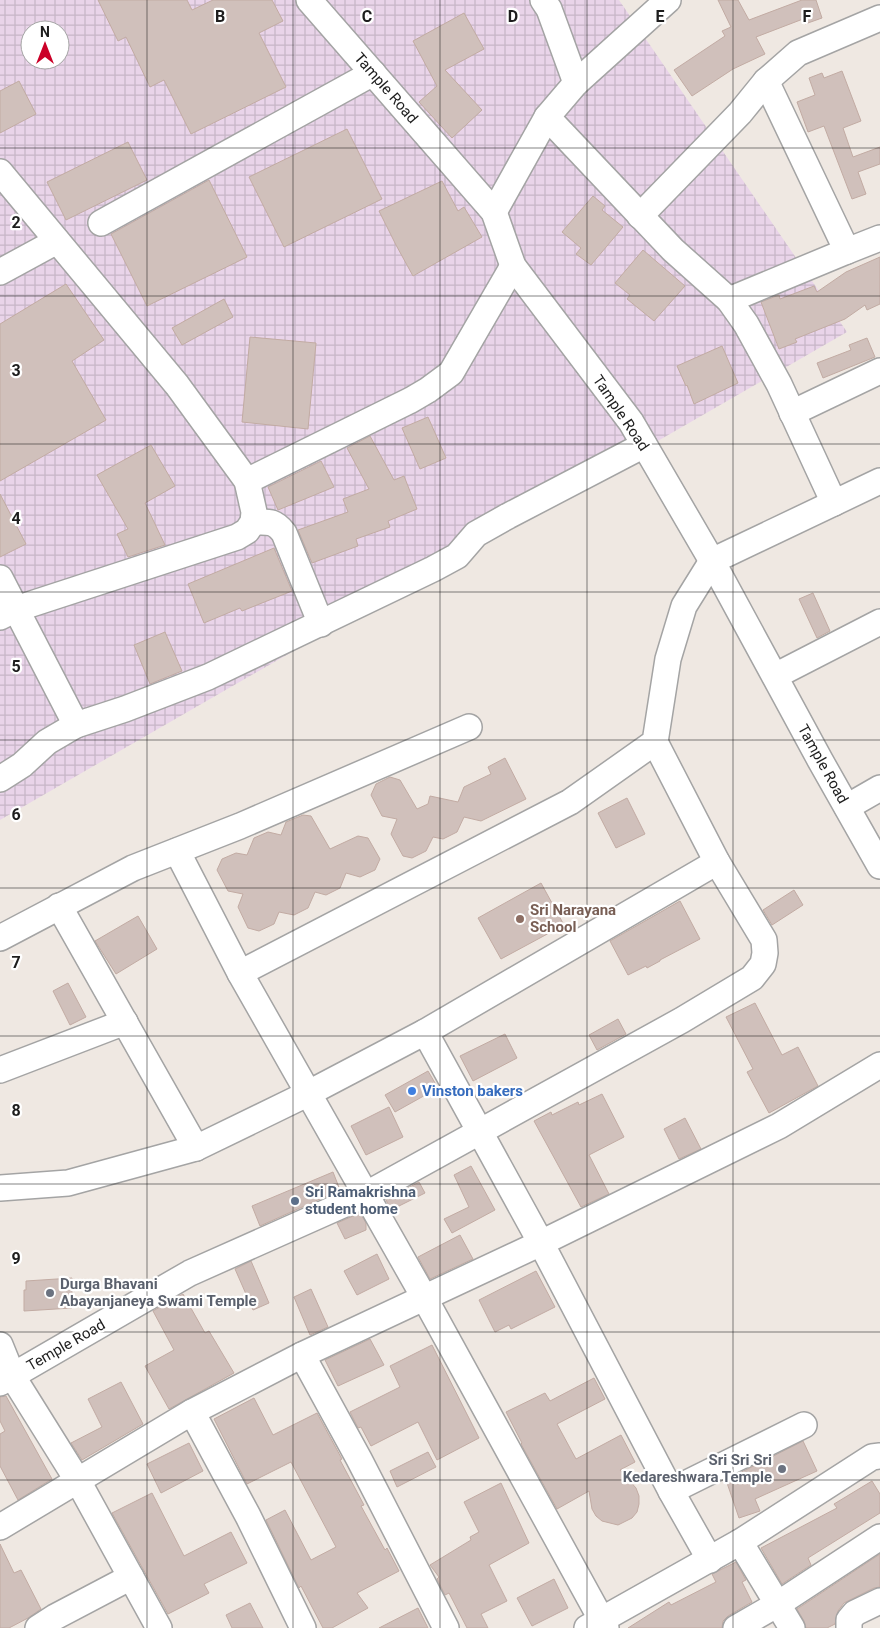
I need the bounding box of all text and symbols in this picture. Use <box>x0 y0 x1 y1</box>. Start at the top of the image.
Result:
text: B <box>215 7 225 26</box>
text: C <box>362 7 372 26</box>
text: D <box>508 7 518 26</box>
text: E <box>656 7 665 26</box>
text: F <box>803 7 812 26</box>
north arrow <box>20 20 70 70</box>
text: N <box>40 24 50 40</box>
street label: Tample Road <box>350 49 422 127</box>
text: 2 <box>11 213 21 232</box>
text: 3 <box>11 361 21 380</box>
street label: Tample Road <box>589 372 653 454</box>
text: 4 <box>11 509 21 528</box>
text: 5 <box>11 657 21 676</box>
street label: Tample Road <box>794 721 852 807</box>
text: 6 <box>11 805 21 824</box>
place label: Sri Narayana School <box>530 901 616 936</box>
marker: Sri Narayana School <box>514 913 526 925</box>
text: 7 <box>11 953 21 972</box>
place label: Vinston bakers <box>422 1082 523 1100</box>
marker: Vinston bakers <box>406 1085 418 1097</box>
text: 8 <box>11 1101 21 1120</box>
place label: Sri Ramakrishna student home <box>305 1183 416 1218</box>
marker: Sri Ramakrishna student home <box>289 1195 301 1207</box>
text: 9 <box>11 1249 21 1268</box>
place label: Durga Bhavani Abayanjaneya Swami Temple <box>60 1275 257 1310</box>
marker: Durga Bhavani Abayanjaneya Swami Temple <box>44 1287 56 1299</box>
street label: Temple Road <box>24 1315 108 1375</box>
place label: Sri Sri Sri Kedareshwara Temple <box>623 1451 772 1486</box>
marker: Sri Sri Sri Kedareshwara Temple <box>776 1463 788 1475</box>

